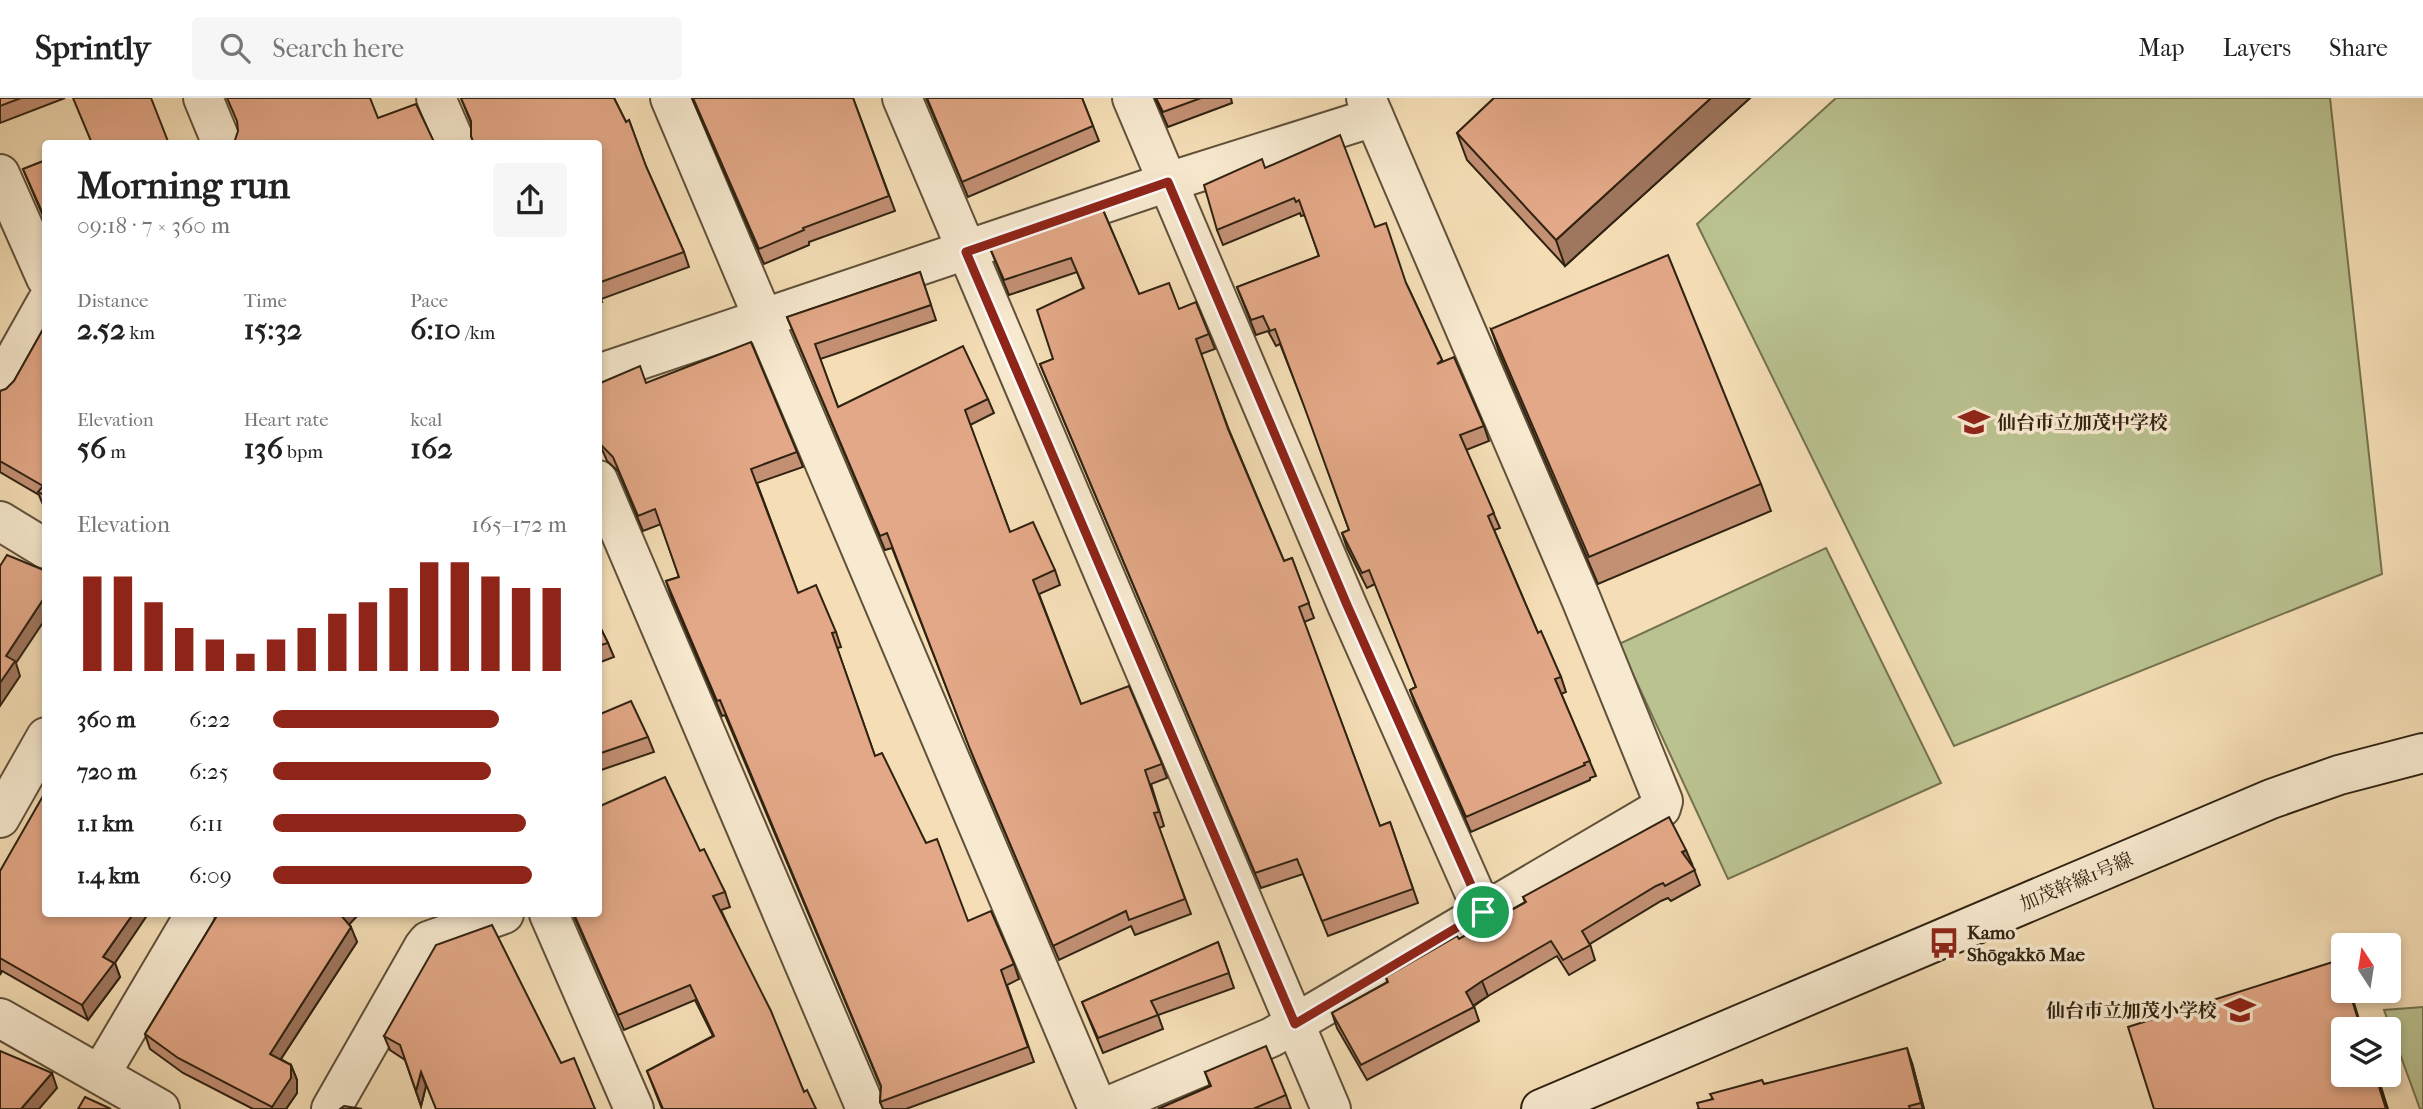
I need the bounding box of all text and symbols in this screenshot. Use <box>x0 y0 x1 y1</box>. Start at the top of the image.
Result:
search box <box>192 17 682 80</box>
text: Sprintly <box>35 29 150 68</box>
icon: search <box>216 29 254 67</box>
text: Search here <box>272 33 404 64</box>
text: Map <box>2139 34 2185 62</box>
text: Layers <box>2223 34 2291 62</box>
text: Share <box>2329 34 2388 62</box>
text: Morning run <box>77 163 290 208</box>
button: share <box>493 163 567 237</box>
text: 09:18 · 7 × 360 m <box>77 212 230 239</box>
text: Distance <box>77 290 148 312</box>
text: Time <box>244 290 287 312</box>
text: Pace <box>410 290 448 312</box>
text: 2.52 <box>77 312 125 347</box>
text: 15:32 <box>244 312 302 347</box>
text: 6:10 <box>410 312 461 347</box>
text: km <box>125 322 155 344</box>
text: /km <box>461 322 495 344</box>
school or university icon: 仙台市立加茂中学校 <box>1957 405 1991 439</box>
text: Elevation <box>77 409 154 431</box>
text: Heart rate <box>244 409 329 431</box>
text: kcal <box>410 409 442 431</box>
place label: 仙台市立加茂中学校 <box>1997 412 2168 434</box>
text: 56 <box>77 431 106 466</box>
text: 136 <box>244 431 283 466</box>
text: 162 <box>410 431 453 466</box>
text: m <box>106 441 126 463</box>
text: bpm <box>283 441 323 463</box>
text: Elevation <box>77 511 170 538</box>
text: 165–172 m <box>471 511 567 538</box>
text: 360 m <box>77 706 136 733</box>
text: 6:22 <box>189 706 231 733</box>
text: 720 m <box>77 758 137 785</box>
text: 6:25 <box>189 758 229 785</box>
text: 1.1 km <box>77 810 134 837</box>
text: 6:11 <box>189 810 223 837</box>
street label: 加茂幹線1号線 <box>2016 848 2136 916</box>
text: 1.4 km <box>77 862 140 889</box>
text: 6:09 <box>189 862 232 889</box>
pin <box>1453 882 1513 942</box>
icon: arrive <box>1464 893 1502 931</box>
place label: Kamo Shōgakkō Mae <box>1967 922 2086 966</box>
bus stop icon: Kamo Shōgakkō Mae <box>1927 926 1961 960</box>
north arrow <box>2331 933 2401 1003</box>
map controls <box>2331 933 2401 1087</box>
school or university icon: 仙台市立加茂小学校 <box>2223 993 2257 1027</box>
place label: 仙台市立加茂小学校 <box>2046 1000 2217 1022</box>
button: layers <box>2331 1017 2401 1087</box>

